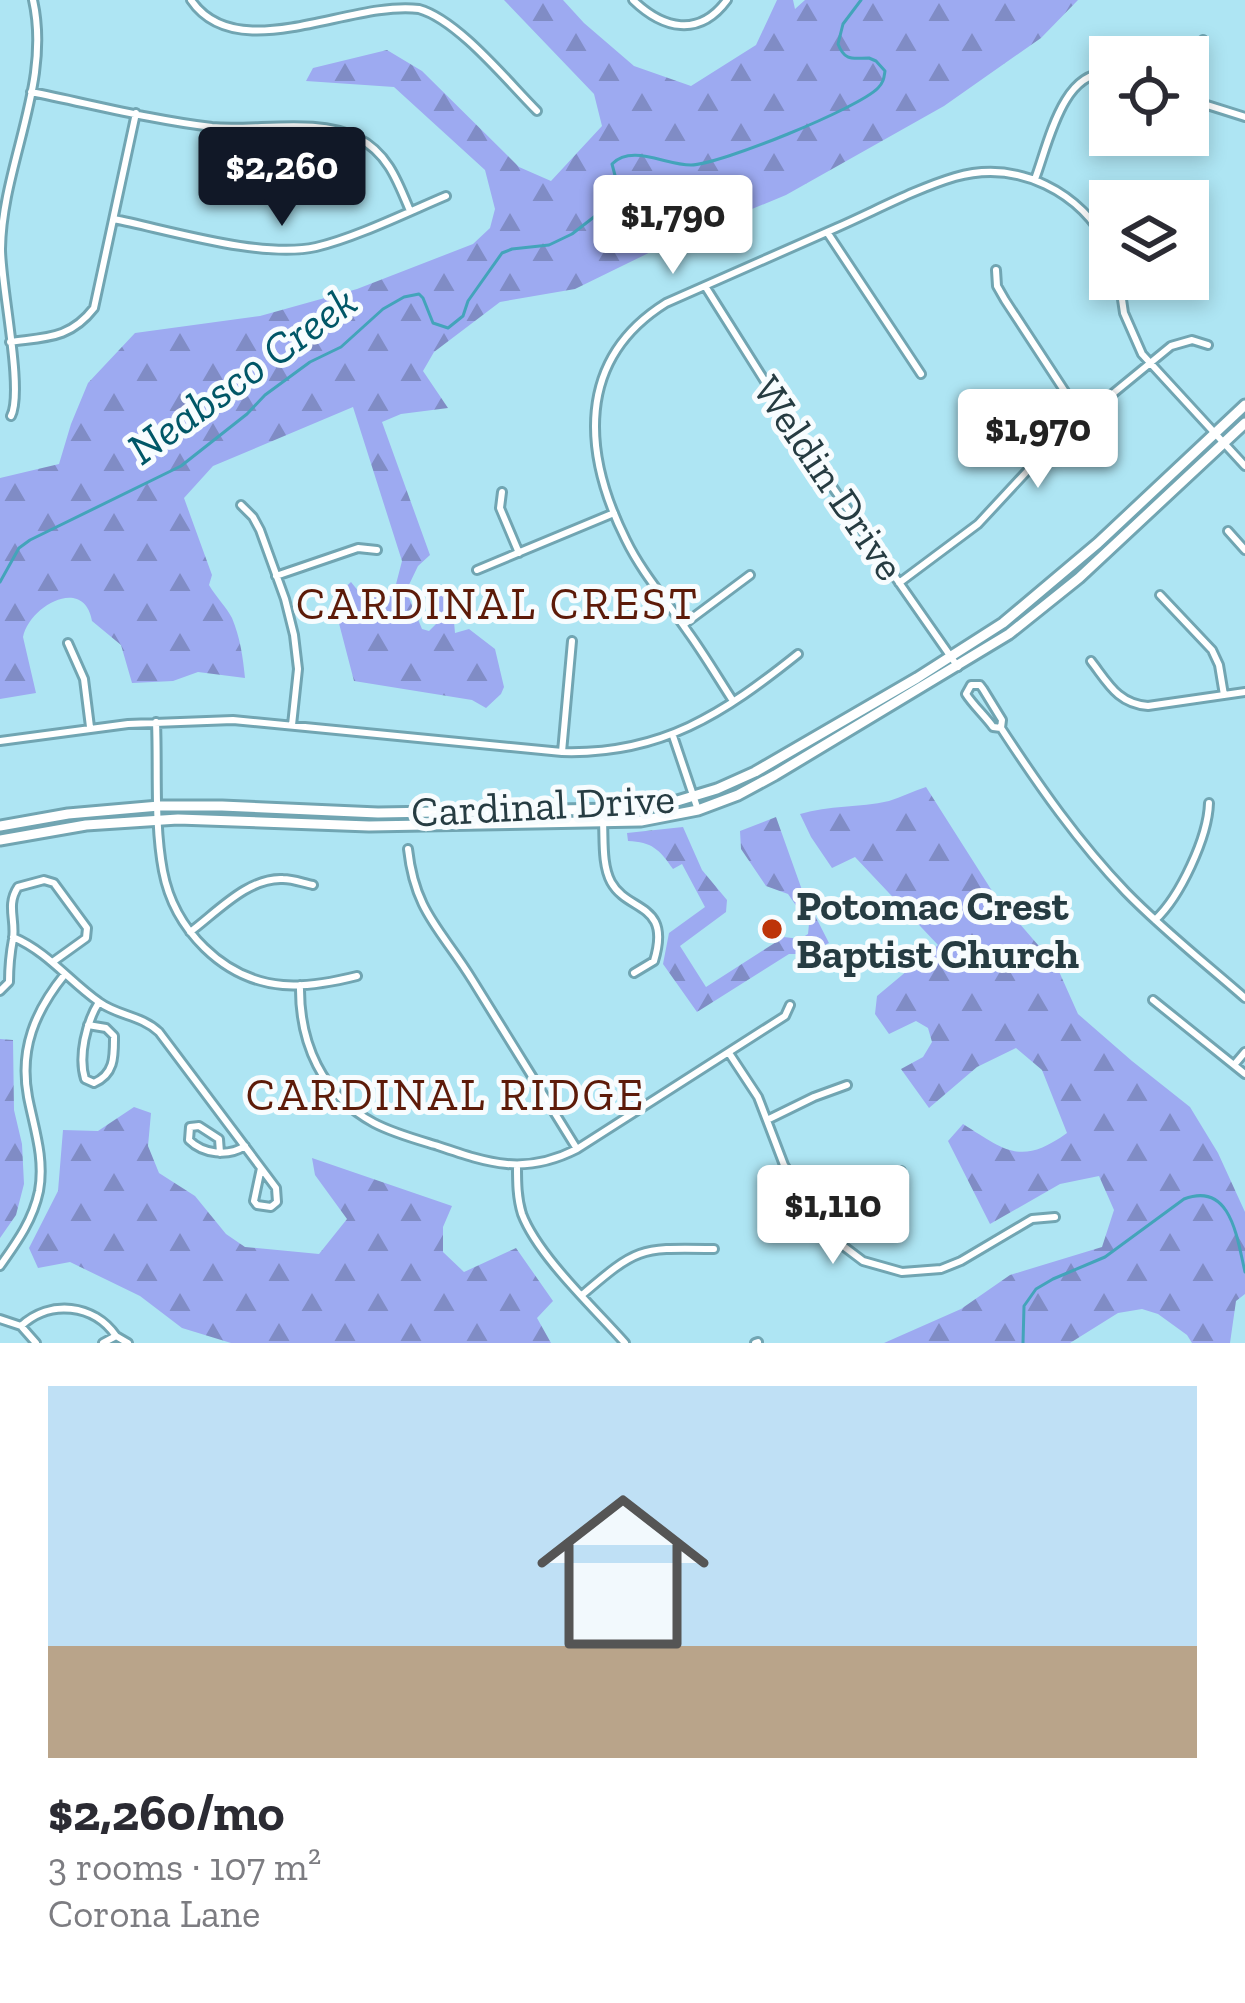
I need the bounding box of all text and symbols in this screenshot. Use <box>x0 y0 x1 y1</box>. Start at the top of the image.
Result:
map controls <box>1089 36 1209 300</box>
button: locate <box>1089 36 1209 156</box>
pin: $2,260 <box>184 127 380 229</box>
text: $2,260 <box>225 142 339 189</box>
pin: $1,790 <box>575 175 771 277</box>
button: layers <box>1089 180 1209 300</box>
text: $1,790 <box>620 190 726 237</box>
water label: Neabsco Creek <box>117 274 367 476</box>
street label: Weldin Drive <box>742 366 916 590</box>
pin: $1,970 <box>940 389 1136 491</box>
text: $1,970 <box>985 404 1091 451</box>
district label: CARDINAL CREST <box>296 577 700 631</box>
street label: Cardinal Drive <box>410 773 676 837</box>
place label: Potomac Crest Baptist Church <box>796 880 1079 979</box>
marker: Potomac Crest Baptist Church <box>759 916 785 942</box>
district label: CARDINAL RIDGE <box>246 1068 646 1122</box>
pin: $1,110 <box>735 1165 931 1267</box>
text: $1,110 <box>784 1180 882 1227</box>
icon: home <box>515 1464 731 1680</box>
text: $2,260/mo <box>48 1782 284 1843</box>
text: 3 rooms · 107 m² <box>48 1843 321 1890</box>
text: Corona Lane <box>48 1890 260 1937</box>

